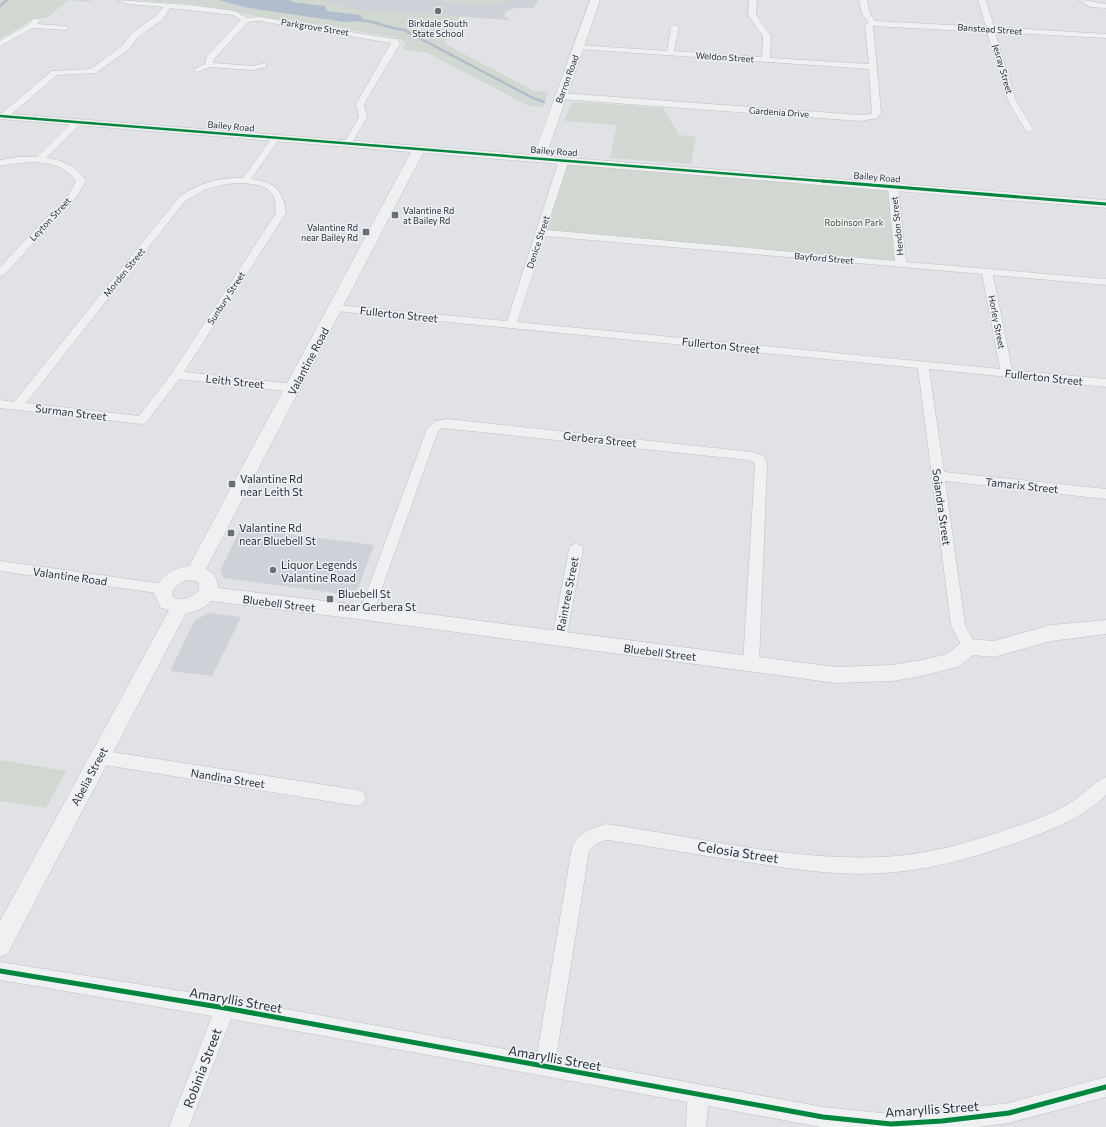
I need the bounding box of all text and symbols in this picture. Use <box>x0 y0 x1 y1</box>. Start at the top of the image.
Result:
marker: Birkdale South State School <box>433 6 443 16</box>
street label: Parkgrove Street <box>280 16 350 38</box>
place label: Birkdale South State School <box>408 18 468 39</box>
street label: Banstead Street <box>957 21 1023 37</box>
street label: Jesray Street <box>991 43 1015 96</box>
street label: Weldon Street <box>695 49 755 65</box>
street label: Barron Road <box>553 53 581 105</box>
street label: Gardenia Drive <box>749 104 810 120</box>
street label: Bailey Road <box>207 118 255 134</box>
street label: Bailey Road <box>530 144 578 158</box>
street label: Bailey Road <box>853 169 901 185</box>
street label: Leyton Street <box>27 195 73 243</box>
street label: Hendon Street <box>888 196 906 256</box>
place label: Valantine Rd at Bailey Rd <box>403 205 454 226</box>
marker: Valantine Rd at Bailey Rd <box>390 210 400 220</box>
street label: Denice Street <box>524 214 552 270</box>
park label: Robinson Park <box>824 217 884 228</box>
place label: Valantine Rd near Bailey Rd <box>301 222 358 243</box>
marker: Valantine Rd near Bailey Rd <box>361 227 371 237</box>
street label: Morden Street <box>101 245 147 299</box>
street label: Bayford Street <box>794 250 854 266</box>
street label: Sunbury Street <box>205 269 247 327</box>
street label: Horley Street <box>986 294 1008 350</box>
street label: Fullerton Street <box>359 303 439 325</box>
street label: Valantine Road <box>285 325 331 397</box>
street label: Fullerton Street <box>681 334 761 356</box>
street label: Fullerton Street <box>1004 366 1084 388</box>
street label: Leith Street <box>205 371 265 391</box>
street label: Surman Street <box>35 401 108 423</box>
street label: Gerbera Street <box>563 429 638 449</box>
street label: Soiandra Street <box>930 468 954 547</box>
place label: Valantine Rd near Leith St <box>240 472 304 498</box>
street label: Tamarix Street <box>985 475 1060 495</box>
marker: Valantine Rd near Leith St <box>227 479 237 489</box>
place label: Valantine Rd near Bluebell St <box>239 521 317 547</box>
marker: Valantine Rd near Bluebell St <box>226 528 236 538</box>
street label: Raintree Street <box>553 555 581 632</box>
place label: Liquor Legends Valantine Road <box>281 558 357 584</box>
street label: Valantine Road <box>32 564 108 588</box>
marker: Liquor Legends Valantine Road <box>268 565 278 575</box>
place label: Bluebell St near Gerbera St <box>338 587 416 613</box>
street label: Bluebell Street <box>242 592 316 614</box>
marker: Bluebell St near Gerbera St <box>325 594 335 604</box>
street label: Bluebell Street <box>623 641 697 663</box>
street label: Abelia Street <box>68 744 110 808</box>
street label: Nandina Street <box>190 766 266 790</box>
street label: Celosia Street <box>696 838 780 866</box>
street label: Amaryllis Street <box>188 984 284 1016</box>
street label: Robinia Street <box>179 1026 225 1110</box>
street label: Amaryllis Street <box>507 1042 603 1074</box>
street label: Amaryllis Street <box>884 1098 980 1120</box>

